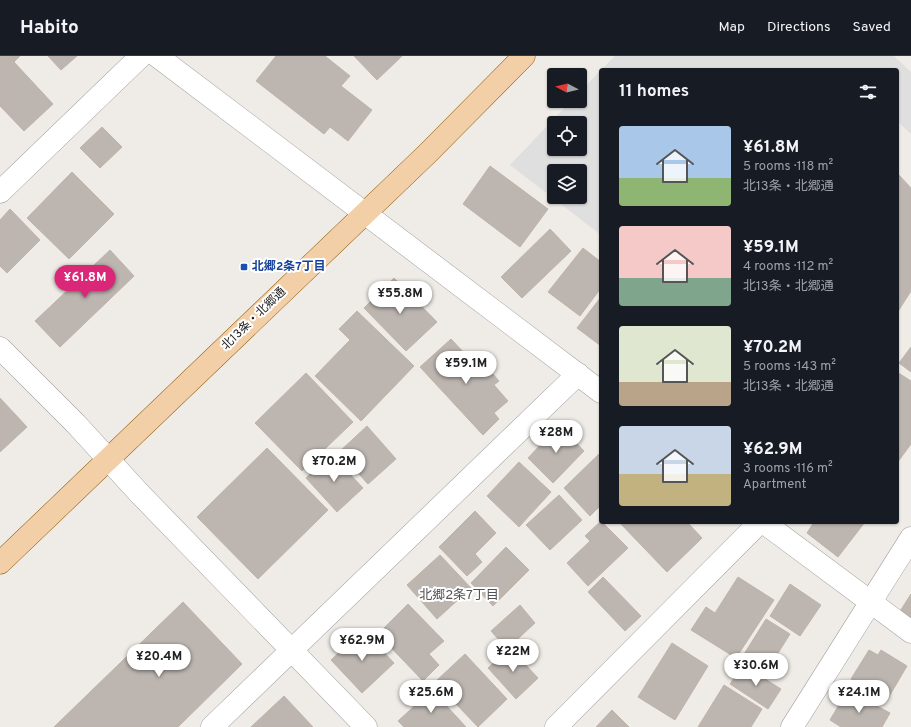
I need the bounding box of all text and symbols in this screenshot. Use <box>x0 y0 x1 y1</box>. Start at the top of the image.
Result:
text: Habito <box>20 16 79 40</box>
text: Map <box>719 19 745 36</box>
text: Directions <box>767 19 831 36</box>
text: Saved <box>853 19 891 36</box>
north arrow <box>547 68 587 108</box>
map controls <box>547 68 587 204</box>
text: 11 homes <box>619 81 689 103</box>
icon: filters <box>857 81 879 103</box>
button: locate <box>547 116 587 156</box>
text: ¥61.8M <box>743 137 799 159</box>
icon: home <box>651 142 699 190</box>
text: 5 rooms · 118 m² <box>743 159 833 175</box>
button: layers <box>547 164 587 204</box>
text: 北13条・北郷通 <box>743 179 834 195</box>
text: ¥59.1M <box>743 237 799 259</box>
icon: home <box>651 242 699 290</box>
place label: 北郷2条7丁目 <box>252 259 326 275</box>
text: 4 rooms · 112 m² <box>743 259 833 275</box>
marker: 北郷2条7丁目 <box>239 262 249 272</box>
pin: ¥61.8M <box>52 265 118 299</box>
text: ¥61.8M <box>64 270 106 286</box>
text: 北13条・北郷通 <box>743 279 834 295</box>
pin: ¥55.8M <box>367 281 433 315</box>
street label: 北13条・北郷通 <box>218 284 290 354</box>
text: ¥55.8M <box>377 286 423 302</box>
text: ¥70.2M <box>743 337 802 359</box>
icon: home <box>651 342 699 390</box>
pin: ¥59.1M <box>433 351 499 385</box>
text: ¥59.1M <box>445 356 487 372</box>
text: 5 rooms · 143 m² <box>743 359 836 375</box>
text: 北13条・北郷通 <box>743 379 834 395</box>
pin: ¥28M <box>532 420 580 454</box>
text: ¥28M <box>539 425 573 441</box>
text: ¥62.9M <box>743 439 803 461</box>
icon: home <box>651 442 699 490</box>
pin: ¥70.2M <box>301 449 367 483</box>
text: ¥70.2M <box>311 454 357 470</box>
text: 3 rooms · 116 m² <box>743 461 833 477</box>
text: Apartment <box>743 477 806 493</box>
district label: 北郷2条7丁目 <box>419 587 499 604</box>
pin: ¥62.9M <box>329 628 395 662</box>
text: ¥62.9M <box>339 633 385 649</box>
pin: ¥22M <box>489 639 537 673</box>
pin: ¥20.4M <box>126 644 192 678</box>
text: ¥22M <box>496 644 530 660</box>
text: ¥20.4M <box>136 649 182 665</box>
pin: ¥30.6M <box>723 653 789 687</box>
text: ¥30.6M <box>733 658 779 674</box>
pin: ¥25.6M <box>398 680 464 714</box>
pin: ¥24.1M <box>826 680 892 714</box>
text: ¥25.6M <box>408 685 454 701</box>
text: ¥24.1M <box>837 685 881 701</box>

